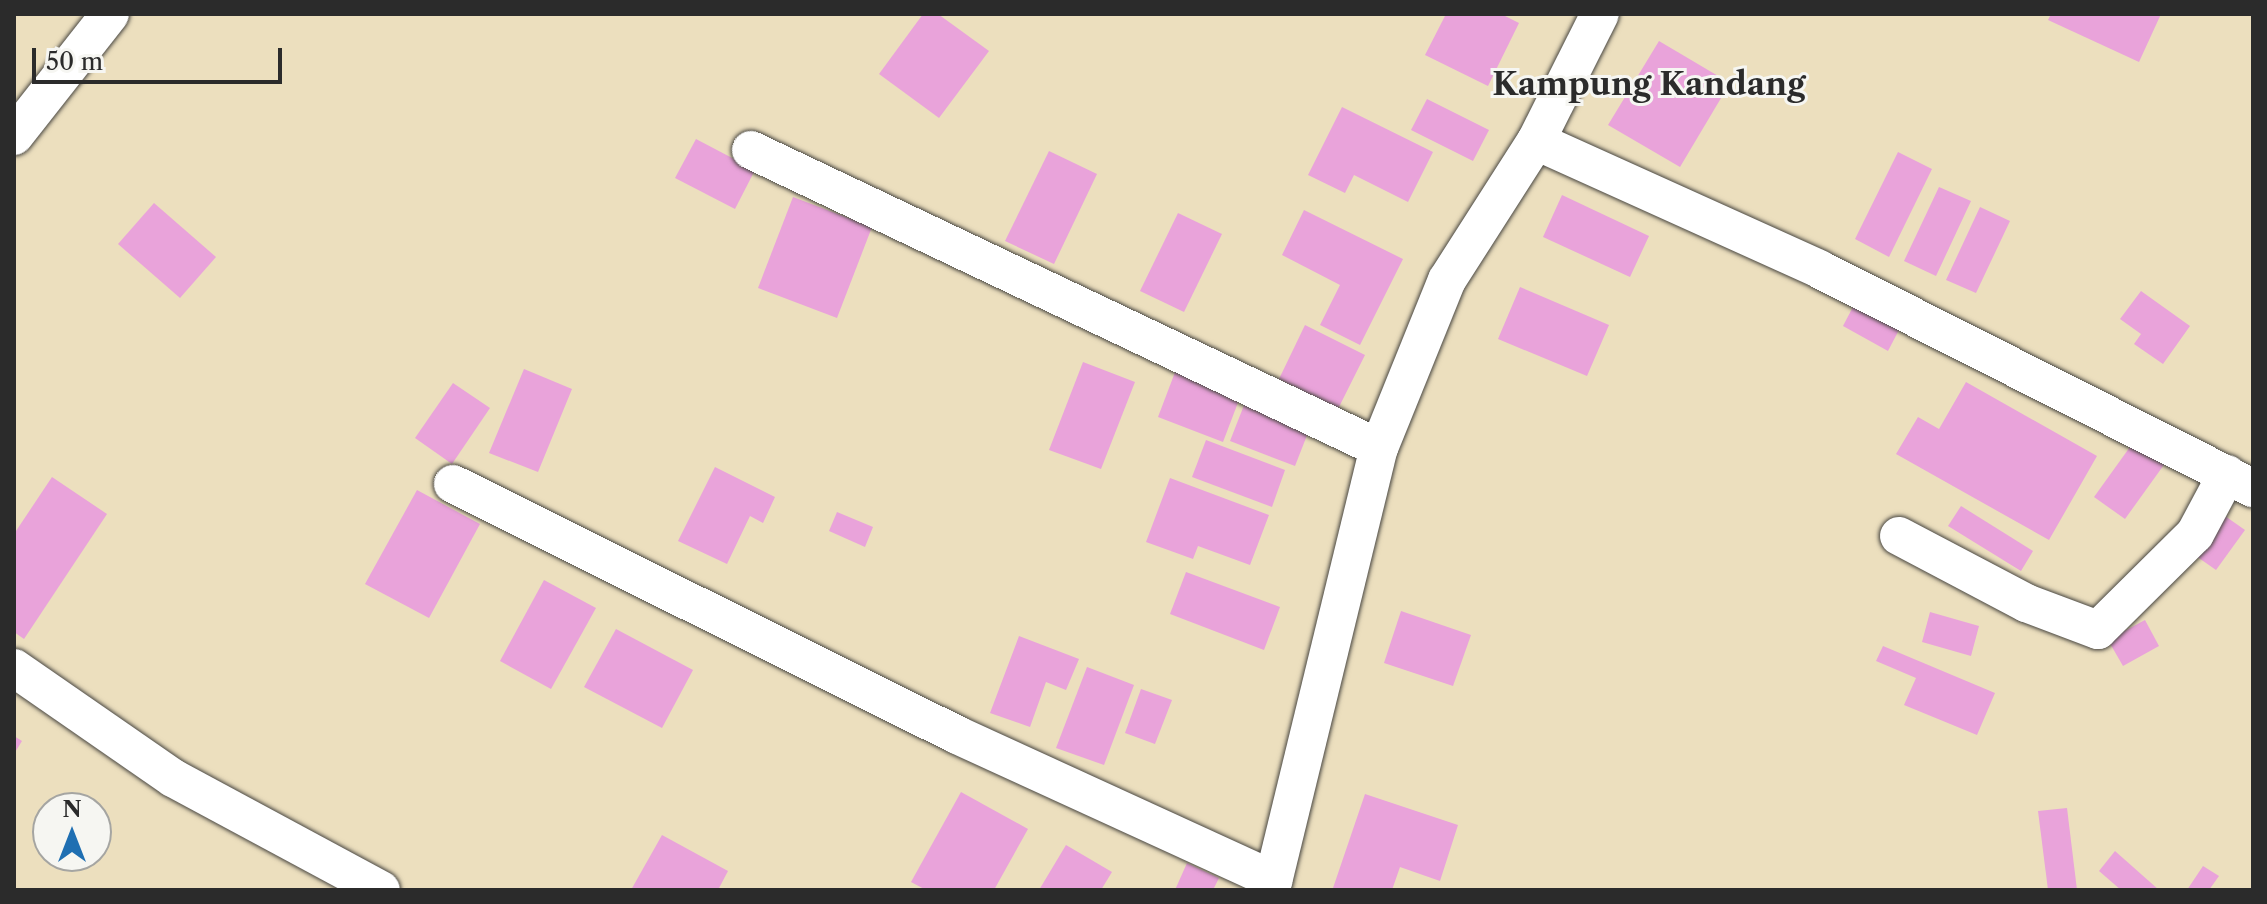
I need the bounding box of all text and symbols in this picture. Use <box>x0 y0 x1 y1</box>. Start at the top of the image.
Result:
scale bar <box>36 32 286 82</box>
text: 50 m <box>46 47 103 76</box>
district label: Kampung Kandang <box>1492 65 1806 103</box>
north arrow <box>32 792 112 872</box>
text: N <box>62 796 82 823</box>

